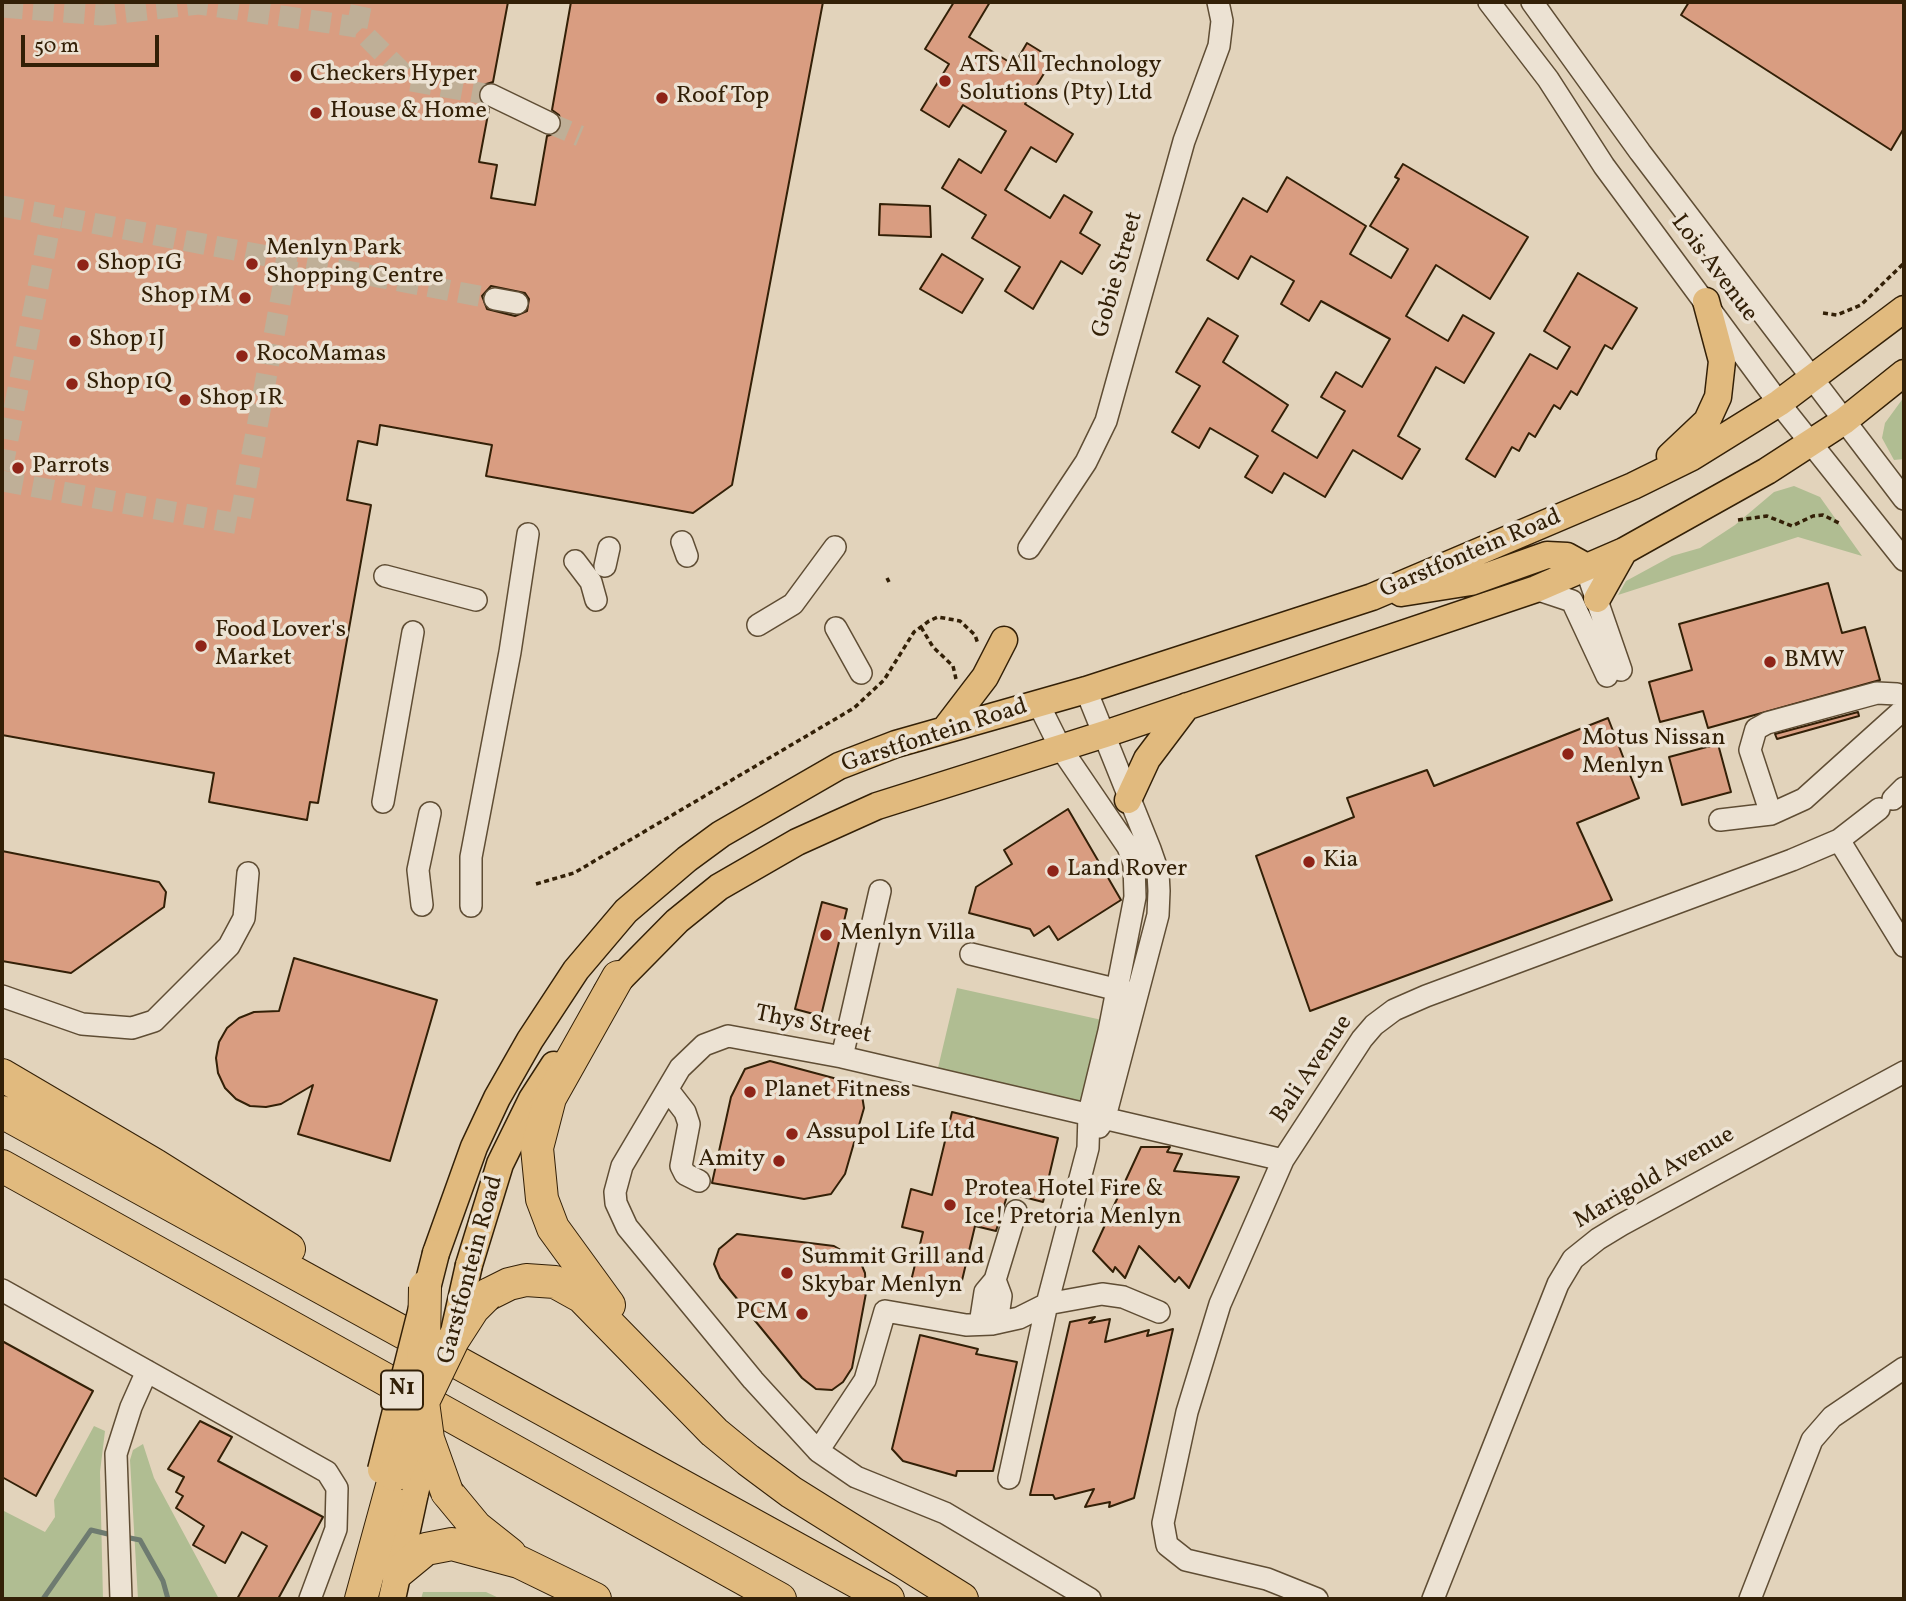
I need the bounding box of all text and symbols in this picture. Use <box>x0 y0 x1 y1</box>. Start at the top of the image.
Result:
scale bar <box>24 21 163 65</box>
text: 50 m <box>34 32 79 61</box>
place label: ATS All Technology Solutions (Pty) Ltd <box>959 53 1162 109</box>
place label: Checkers Hyper <box>310 62 477 90</box>
marker: Checkers Hyper <box>288 68 304 84</box>
marker: ATS All Technology Solutions (Pty) Ltd <box>937 73 953 89</box>
place label: Roof Top <box>676 84 769 112</box>
marker: Roof Top <box>654 90 670 106</box>
place label: House & Home <box>330 99 487 127</box>
marker: House & Home <box>308 105 324 121</box>
street label: Gobie Street <box>1087 209 1151 341</box>
street label: Lois Avenue <box>1663 210 1763 328</box>
place label: Menlyn Park Shopping Centre <box>266 236 444 292</box>
place label: Shop 1G <box>97 251 183 279</box>
marker: Menlyn Park Shopping Centre <box>244 256 260 272</box>
marker: Shop 1G <box>75 257 91 273</box>
place label: Shop 1M <box>140 284 231 312</box>
marker: Shop 1M <box>237 290 253 306</box>
place label: Shop 1J <box>89 327 165 355</box>
marker: Shop 1J <box>67 333 83 349</box>
place label: RocoMamas <box>256 342 386 370</box>
marker: RocoMamas <box>234 348 250 364</box>
place label: Shop 1Q <box>86 370 172 398</box>
marker: Shop 1Q <box>64 376 80 392</box>
place label: Shop 1R <box>199 386 284 414</box>
marker: Shop 1R <box>177 392 193 408</box>
place label: Parrots <box>32 454 109 482</box>
marker: Parrots <box>10 460 26 476</box>
street label: Garstfontein Road <box>1376 504 1566 606</box>
place label: Food Lover's Market <box>215 618 346 674</box>
marker: Food Lover's Market <box>193 638 209 654</box>
place label: BMW <box>1784 648 1845 676</box>
marker: BMW <box>1762 654 1778 670</box>
street label: Garstfontein Road <box>838 693 1032 781</box>
place label: Motus Nissan Menlyn <box>1582 726 1726 782</box>
marker: Motus Nissan Menlyn <box>1560 746 1576 762</box>
place label: Kia <box>1323 848 1358 876</box>
marker: Kia <box>1301 854 1317 870</box>
place label: Land Rover <box>1067 857 1187 885</box>
marker: Land Rover <box>1045 863 1061 879</box>
place label: Menlyn Villa <box>840 921 976 949</box>
marker: Menlyn Villa <box>818 927 834 943</box>
street label: Thys Street <box>752 1001 874 1051</box>
street label: Bali Avenue <box>1266 1010 1360 1130</box>
place label: Planet Fitness <box>764 1078 911 1106</box>
marker: Planet Fitness <box>742 1084 758 1100</box>
place label: Assupol Life Ltd <box>806 1120 975 1148</box>
street label: Marigold Avenue <box>1570 1121 1740 1237</box>
marker: Assupol Life Ltd <box>784 1126 800 1142</box>
place label: Amity <box>698 1147 765 1175</box>
marker: Amity <box>771 1153 787 1169</box>
street label: Garstfontein Road <box>433 1173 511 1367</box>
place label: Protea Hotel Fire & Ice! Pretoria Menlyn <box>964 1177 1182 1233</box>
marker: Protea Hotel Fire & Ice! Pretoria Menlyn <box>942 1197 958 1213</box>
place label: Summit Grill and Skybar Menlyn <box>801 1245 985 1301</box>
marker: Summit Grill and Skybar Menlyn <box>779 1265 795 1281</box>
place label: PCM <box>736 1300 788 1328</box>
marker: PCM <box>794 1306 810 1322</box>
road number: N1 <box>381 1371 423 1410</box>

